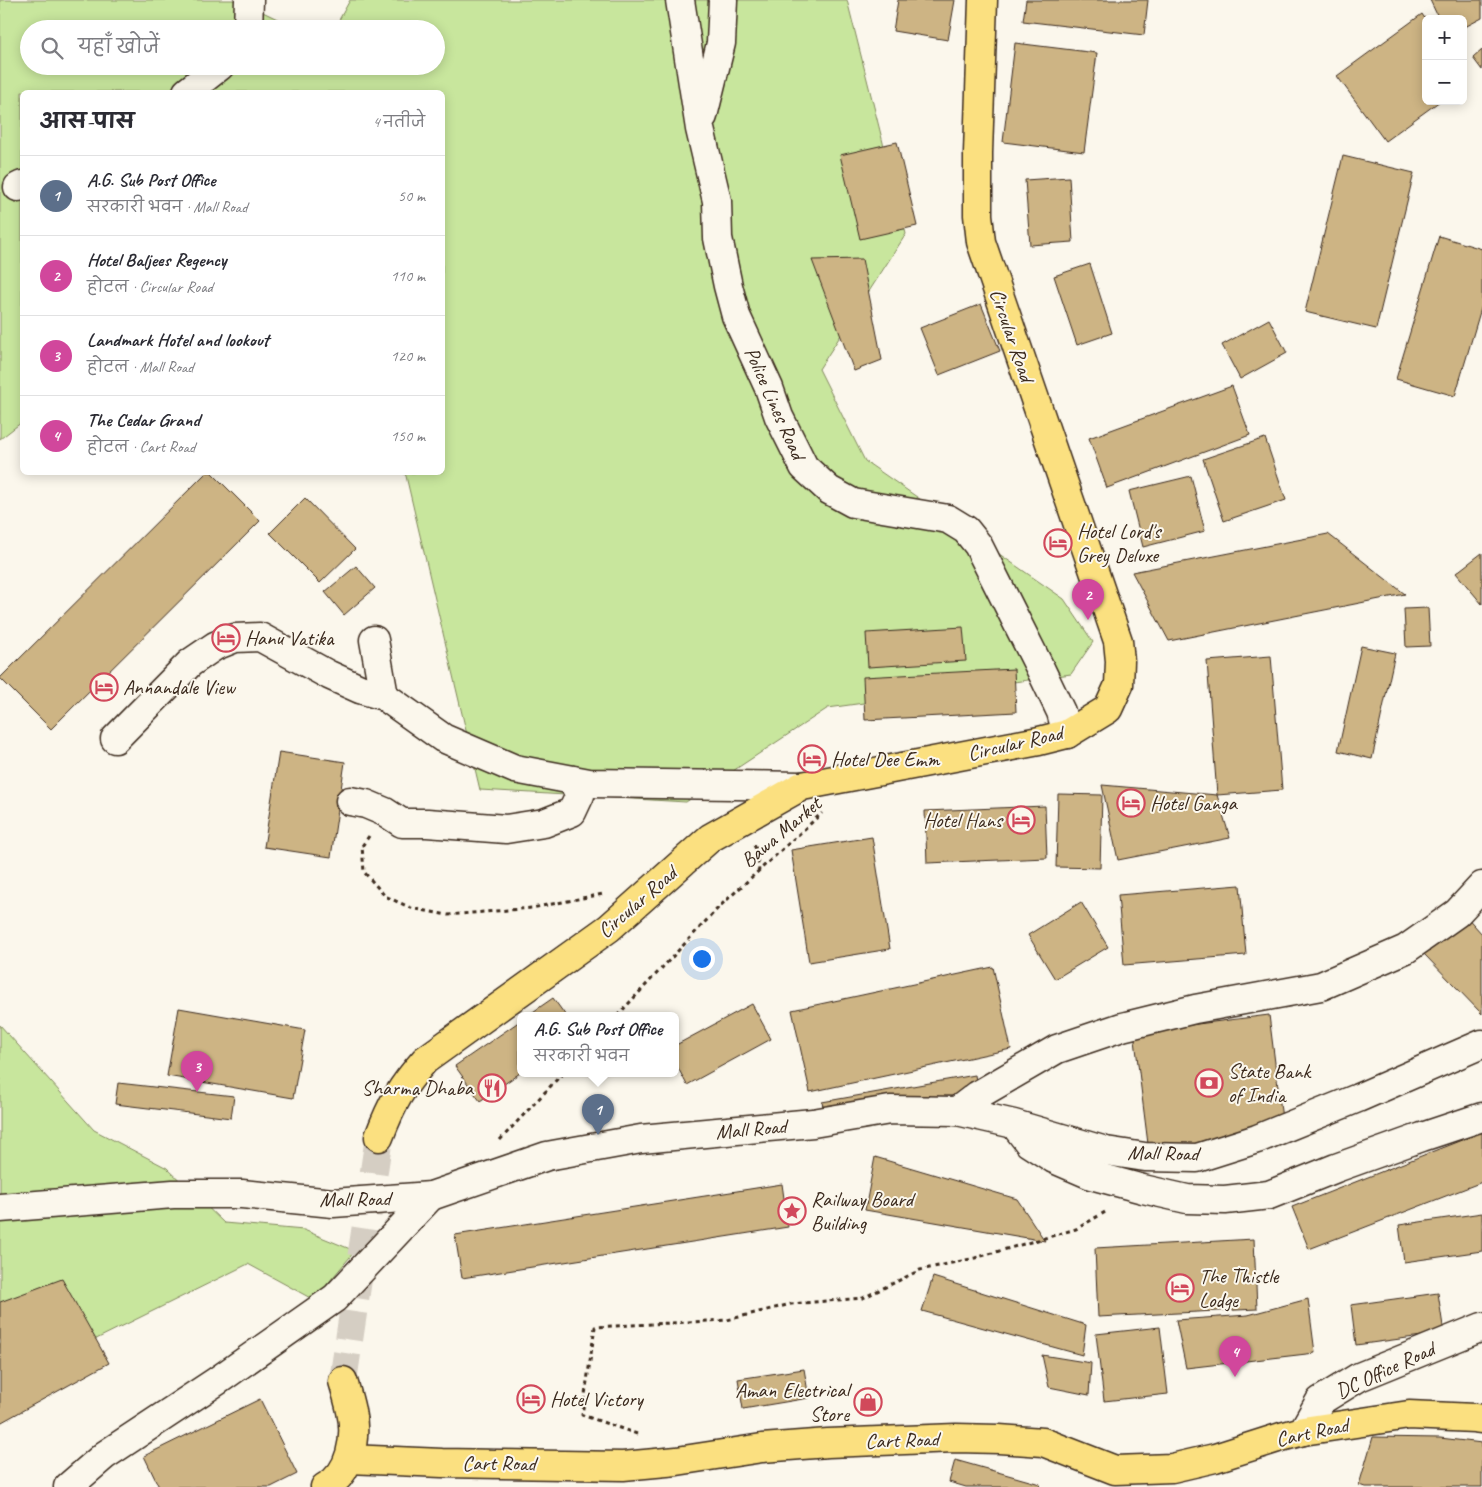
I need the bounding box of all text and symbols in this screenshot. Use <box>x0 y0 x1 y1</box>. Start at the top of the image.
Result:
map controls <box>1422 15 1467 105</box>
button: + <box>1422 15 1467 60</box>
search box <box>20 20 445 75</box>
icon: search <box>38 34 66 62</box>
text: यहाँ खोजें <box>78 35 159 59</box>
button: − <box>1422 60 1467 105</box>
text: आस-पास <box>40 108 134 134</box>
text: 4 नतीजे <box>372 112 425 132</box>
text: A.G. Sub Post Office <box>87 168 215 192</box>
text: 1 <box>52 186 60 206</box>
text: 50 m <box>398 186 425 206</box>
text: सरकारी भवन · Mall Road <box>87 197 247 217</box>
text: Hotel Baljees Regency <box>87 248 226 272</box>
text: 2 <box>52 266 60 286</box>
text: 110 m <box>391 266 425 286</box>
text: होटल · Circular Road <box>87 277 213 297</box>
street label: Circular Road <box>984 285 1041 388</box>
text: Landmark Hotel and lookout <box>87 328 269 352</box>
street label: Police Lines Road <box>739 343 813 467</box>
text: 3 <box>52 346 60 366</box>
text: 120 m <box>391 346 425 366</box>
text: होटल · Mall Road <box>87 357 194 377</box>
text: The Cedar Grand <box>87 408 200 432</box>
text: 4 <box>52 426 60 446</box>
text: 150 m <box>391 426 425 446</box>
text: होटल · Cart Road <box>87 437 195 457</box>
place label: Hotel Lord's Grey Deluxe <box>1077 518 1162 568</box>
hotel icon: Hotel Lord's Grey Deluxe <box>1043 528 1073 558</box>
pin: 2 <box>1072 579 1104 620</box>
hotel icon: Hanu Vatika <box>211 623 241 653</box>
place label: Hanu Vatika <box>245 625 335 651</box>
hotel icon: Annandale View <box>89 672 119 702</box>
place label: Annandale View <box>123 674 237 700</box>
street label: Circular Road <box>965 719 1069 767</box>
hotel icon: Hotel Dee Emm <box>797 744 827 774</box>
place label: Hotel Dee Emm <box>831 746 940 772</box>
hotel icon: Hotel Ganga <box>1116 788 1146 818</box>
street label: Bawa Market <box>735 790 828 873</box>
place label: Hotel Ganga <box>1150 790 1239 816</box>
hotel icon: Hotel Hans <box>1006 805 1036 835</box>
place label: Hotel Hans <box>923 807 1004 833</box>
street label: Circular Road <box>592 858 685 943</box>
your location <box>689 946 715 972</box>
popup <box>517 1012 679 1077</box>
text: A.G. Sub Post Office <box>534 1017 662 1041</box>
text: सरकारी भवन <box>534 1046 629 1066</box>
pin: 3 <box>181 1051 213 1092</box>
place label: State Bank of India <box>1228 1058 1312 1108</box>
bank icon: State Bank of India <box>1194 1068 1224 1098</box>
restaurant icon: Sharma Dhaba <box>477 1073 507 1103</box>
place label: Sharma Dhaba <box>362 1075 475 1101</box>
pin: 1 <box>582 1094 614 1135</box>
street label: Mall Road <box>714 1113 790 1145</box>
street label: Mall Road <box>1127 1139 1202 1167</box>
street label: Mall Road <box>319 1185 394 1213</box>
place label: Railway Board Building <box>811 1186 917 1236</box>
place icon: Railway Board Building <box>777 1196 807 1226</box>
place label: The Thistle Lodge <box>1199 1263 1279 1313</box>
hotel icon: The Thistle Lodge <box>1165 1273 1195 1303</box>
street label: DC Office Road <box>1331 1334 1442 1404</box>
pin: 4 <box>1219 1336 1251 1377</box>
place label: Aman Electrical Store <box>735 1377 852 1427</box>
hotel icon: Hotel Victory <box>516 1384 546 1414</box>
place label: Hotel Victory <box>550 1386 645 1412</box>
shop icon: Aman Electrical Store <box>853 1387 883 1417</box>
street label: Cart Road <box>1273 1411 1353 1452</box>
street label: Cart Road <box>865 1426 942 1454</box>
street label: Cart Road <box>462 1450 538 1476</box>

